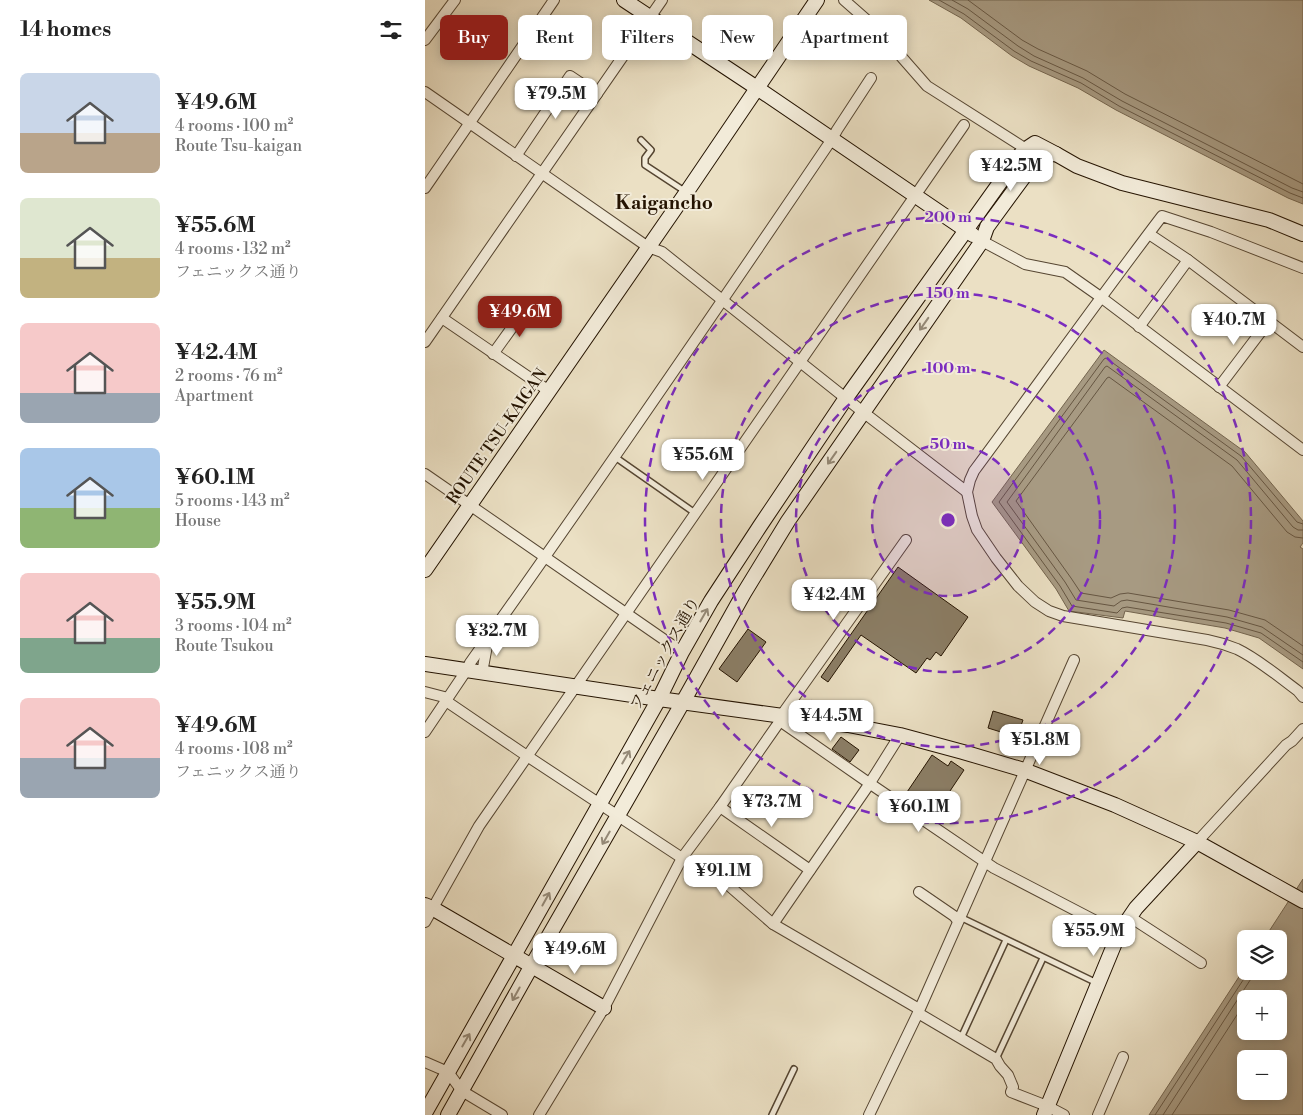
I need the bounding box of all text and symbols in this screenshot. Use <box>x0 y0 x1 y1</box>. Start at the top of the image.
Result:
chip: Buy <box>440 15 508 60</box>
chip: Rent <box>518 15 592 60</box>
chip: Filters <box>602 15 692 60</box>
chip: New <box>702 15 773 60</box>
chip: Apartment <box>783 15 907 60</box>
icon: filters <box>377 16 405 44</box>
text: 14 homes <box>20 17 111 43</box>
pin: ¥79.5M <box>515 78 597 120</box>
text: ¥79.5M <box>526 84 586 104</box>
text: ¥49.6M <box>175 90 257 116</box>
icon: home <box>60 93 120 153</box>
text: 4 rooms · 100 m² <box>175 116 293 136</box>
text: Route Tsu-kaigan <box>175 136 302 156</box>
pin: ¥42.5M <box>970 150 1052 192</box>
text: ¥42.5M <box>980 156 1042 176</box>
district label: Kaigancho <box>615 191 713 215</box>
text: 200 m <box>924 208 972 227</box>
text: ¥55.6M <box>175 213 256 239</box>
icon: home <box>60 218 120 278</box>
text: 4 rooms · 132 m² <box>175 239 291 259</box>
text: フェニックス通り <box>175 262 301 282</box>
text: 150 m <box>926 284 970 303</box>
pin: ¥49.6M <box>479 296 561 338</box>
text: ¥49.6M <box>489 302 551 322</box>
pin: ¥40.7M <box>1193 304 1275 346</box>
text: ¥40.7M <box>1202 310 1266 330</box>
one-way arrow <box>919 317 929 331</box>
text: ¥42.4M <box>175 340 258 366</box>
icon: home <box>60 343 120 403</box>
text: 100 m <box>926 359 971 378</box>
street label: ROUTE TSU-KAIGAN <box>442 365 551 508</box>
text: 2 rooms · 76 m² <box>175 366 283 386</box>
text: Apartment <box>175 386 254 406</box>
text: 50 m <box>930 435 966 454</box>
pin: ¥55.6M <box>662 438 744 481</box>
text: ¥55.6M <box>672 445 734 465</box>
one-way arrow <box>827 451 837 465</box>
text: ¥60.1M <box>175 465 255 491</box>
icon: home <box>60 468 120 528</box>
text: 5 rooms · 143 m² <box>175 491 290 511</box>
text: House <box>175 511 221 531</box>
centre of rings <box>939 511 957 529</box>
pin: ¥42.4M <box>793 578 875 621</box>
text: ¥42.4M <box>803 585 865 605</box>
text: ¥55.9M <box>175 590 256 616</box>
icon: home <box>60 593 120 653</box>
street label: フェニックス通り <box>625 593 704 714</box>
one-way arrow <box>699 608 709 622</box>
pin: ¥32.7M <box>456 614 538 657</box>
text: 3 rooms · 104 m² <box>175 616 292 636</box>
text: ¥32.7M <box>467 621 527 641</box>
text: Route Tsukou <box>175 636 274 656</box>
pin: ¥44.5M <box>790 700 872 742</box>
text: ¥44.5M <box>799 706 863 726</box>
text: ¥49.6M <box>175 713 257 739</box>
icon: home <box>60 718 120 778</box>
pin: ¥51.8M <box>999 724 1081 766</box>
text: ¥51.8M <box>1010 730 1070 750</box>
text: 4 rooms · 108 m² <box>175 739 293 759</box>
one-way arrow <box>621 750 631 765</box>
text: フェニックス通り <box>175 762 301 782</box>
pin: ¥73.7M <box>731 786 813 828</box>
pin: ¥60.1M <box>878 790 960 833</box>
text: ¥73.7M <box>742 792 802 812</box>
text: ¥60.1M <box>889 797 950 817</box>
one-way arrow <box>600 831 610 845</box>
pin: ¥91.1M <box>682 854 764 897</box>
text: ¥91.1M <box>695 861 751 881</box>
one-way arrow <box>542 892 552 906</box>
pin: ¥55.9M <box>1053 914 1135 957</box>
text: ¥55.9M <box>1063 921 1125 941</box>
map controls <box>1237 930 1287 1100</box>
button: layers <box>1237 930 1287 980</box>
pin: ¥49.6M <box>534 932 616 975</box>
text: ¥49.6M <box>544 939 606 959</box>
one-way arrow <box>511 986 520 1001</box>
button: + <box>1237 990 1287 1040</box>
one-way arrow <box>462 1034 472 1048</box>
button: − <box>1237 1050 1287 1100</box>

